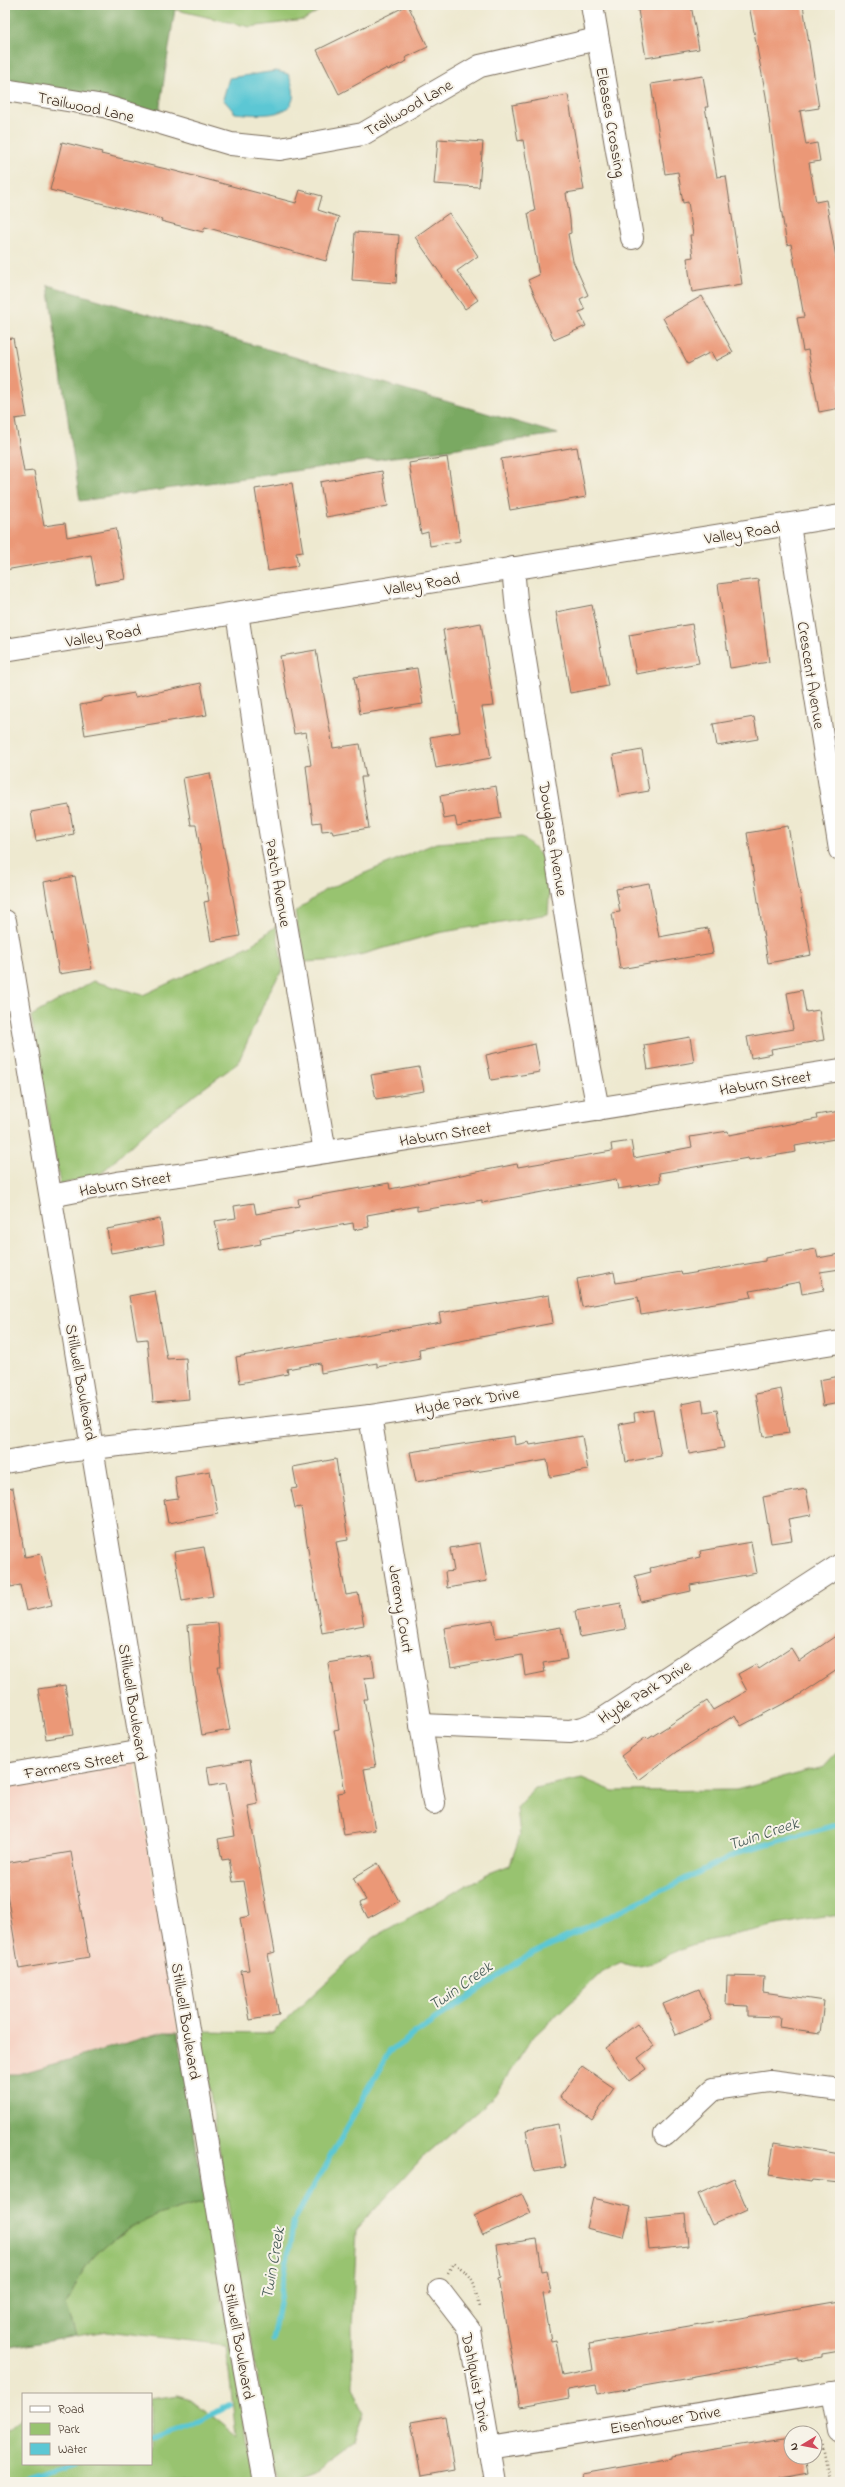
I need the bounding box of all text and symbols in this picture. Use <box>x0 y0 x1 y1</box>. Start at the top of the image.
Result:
street label: Eleases Crossing <box>588 65 632 180</box>
street label: Trailwood Lane <box>361 73 458 144</box>
street label: Trailwood Lane <box>35 86 137 130</box>
street label: Valley Road <box>702 516 782 552</box>
street label: Valley Road <box>382 567 462 603</box>
street label: Valley Road <box>63 619 143 655</box>
street label: Crescent Avenue <box>790 620 830 732</box>
street label: Douglass Avenue <box>531 780 573 899</box>
street label: Patch Avenue <box>257 838 297 930</box>
street label: Haburn Street <box>718 1065 814 1103</box>
street label: Haburn Street <box>398 1116 494 1154</box>
street label: Haburn Street <box>78 1166 174 1204</box>
street label: Stillwell Boulevard <box>58 1322 102 1442</box>
street label: Hyde Park Drive <box>414 1382 522 1422</box>
street label: Jeremy Court <box>381 1563 419 1656</box>
street label: Stillwell Boulevard <box>111 1642 153 1762</box>
street label: Hyde Park Drive <box>594 1654 697 1731</box>
street label: Farmers Street <box>22 1745 127 1787</box>
water label: Twin Creek <box>725 1811 803 1858</box>
water label: Twin Creek <box>424 1954 499 2017</box>
street label: Stillwell Boulevard <box>164 1961 206 2081</box>
water label: Twin Creek <box>255 2224 292 2301</box>
street label: Stillwell Boulevard <box>216 2281 260 2401</box>
street label: Dahlquist Drive <box>454 2330 497 2435</box>
legend <box>22 2393 152 2465</box>
street label: Eisenhower Drive <box>608 2400 723 2442</box>
text: Road <box>58 2401 84 2419</box>
text: Park <box>58 2421 80 2439</box>
north arrow <box>783 2425 823 2465</box>
text: Water <box>58 2441 87 2459</box>
text: N <box>786 2442 803 2452</box>

